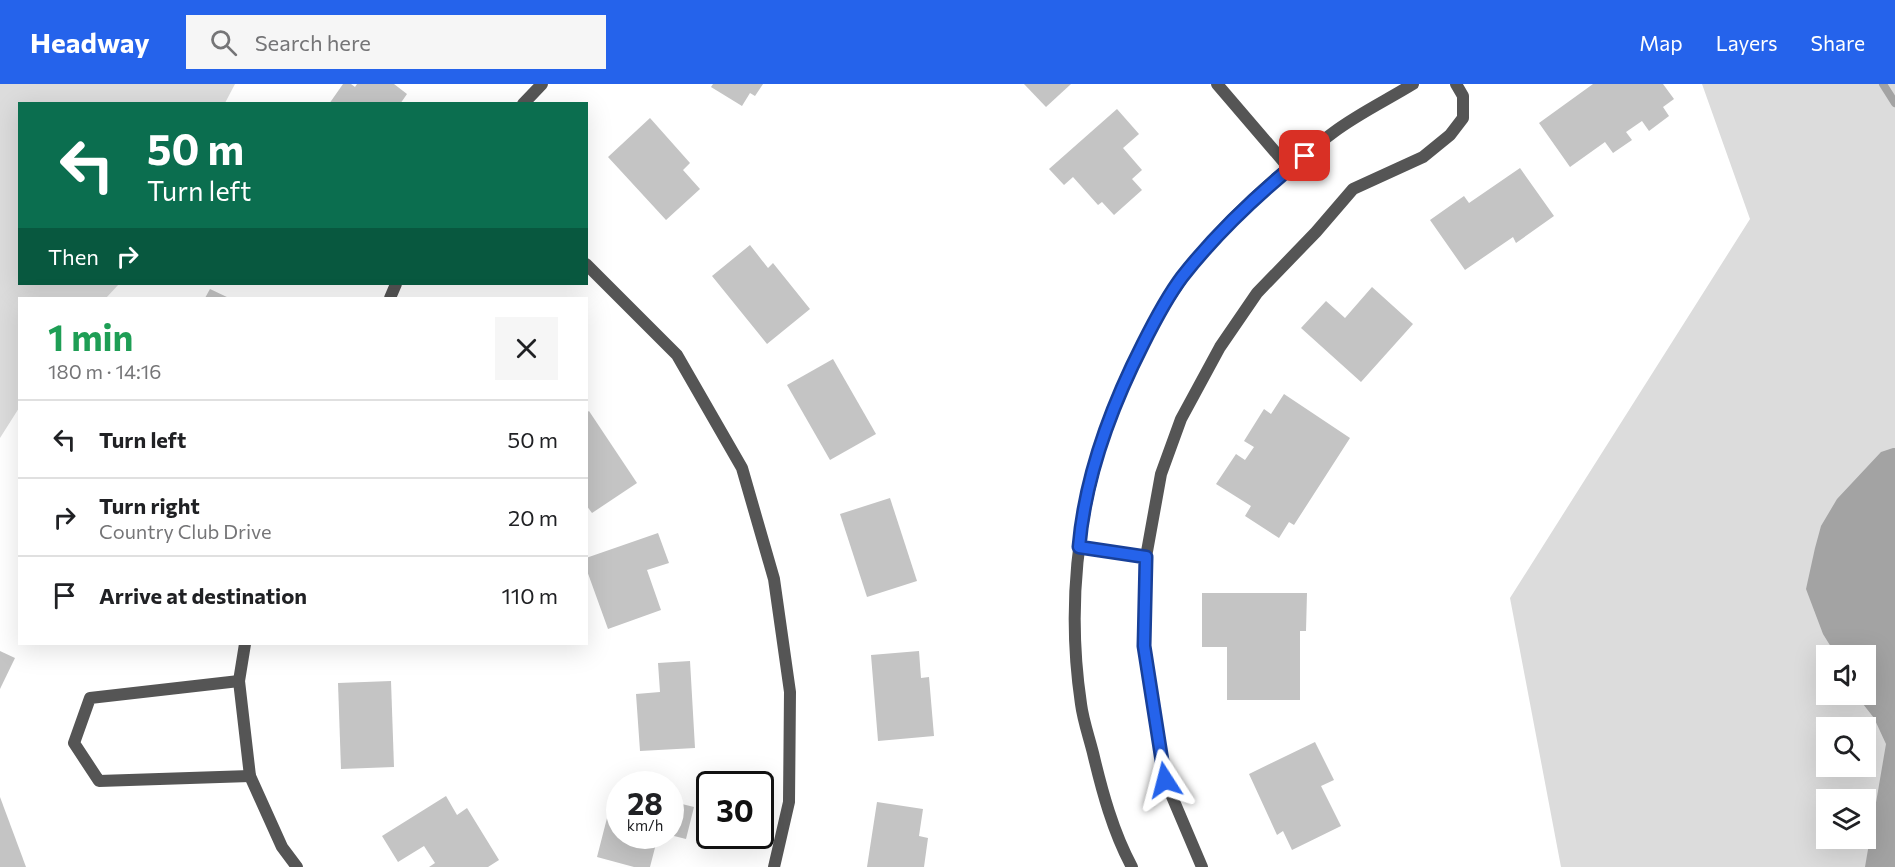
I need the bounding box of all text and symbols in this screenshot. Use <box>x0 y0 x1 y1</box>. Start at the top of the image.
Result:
search box <box>186 15 606 69</box>
text: Headway <box>30 25 150 59</box>
icon: search <box>207 26 240 59</box>
text: Search here <box>255 29 371 56</box>
text: Map <box>1639 30 1683 55</box>
text: Layers <box>1716 30 1778 55</box>
text: Share <box>1811 30 1865 55</box>
text: 50 m <box>147 122 244 174</box>
icon: left <box>48 126 126 204</box>
pin <box>1279 130 1330 181</box>
icon: arrive <box>1288 139 1321 172</box>
text: Turn left <box>147 174 251 207</box>
icon: right <box>111 240 144 273</box>
text: Then <box>48 243 99 270</box>
text: 1 min <box>48 314 133 358</box>
button: close <box>495 317 558 380</box>
text: 180 m · 14:16 <box>48 359 161 383</box>
icon: left <box>48 423 81 456</box>
text: Turn left <box>99 426 186 453</box>
text: 50 m <box>508 426 558 453</box>
text: Turn right <box>99 492 200 519</box>
icon: right <box>48 501 81 534</box>
text: 20 m <box>508 504 558 531</box>
text: Country Club Drive <box>99 519 272 543</box>
icon: arrive <box>48 579 81 612</box>
text: Arrive at destination <box>99 582 307 609</box>
text: 110 m <box>501 582 558 609</box>
map controls <box>1816 645 1876 849</box>
button: sound <box>1816 645 1876 705</box>
button: search <box>1816 717 1876 777</box>
position arrow <box>1133 748 1197 812</box>
speed limit sign: 30 <box>696 771 774 849</box>
text: 28 <box>627 784 663 821</box>
button: layers <box>1816 789 1876 849</box>
text: km/h <box>627 816 663 834</box>

